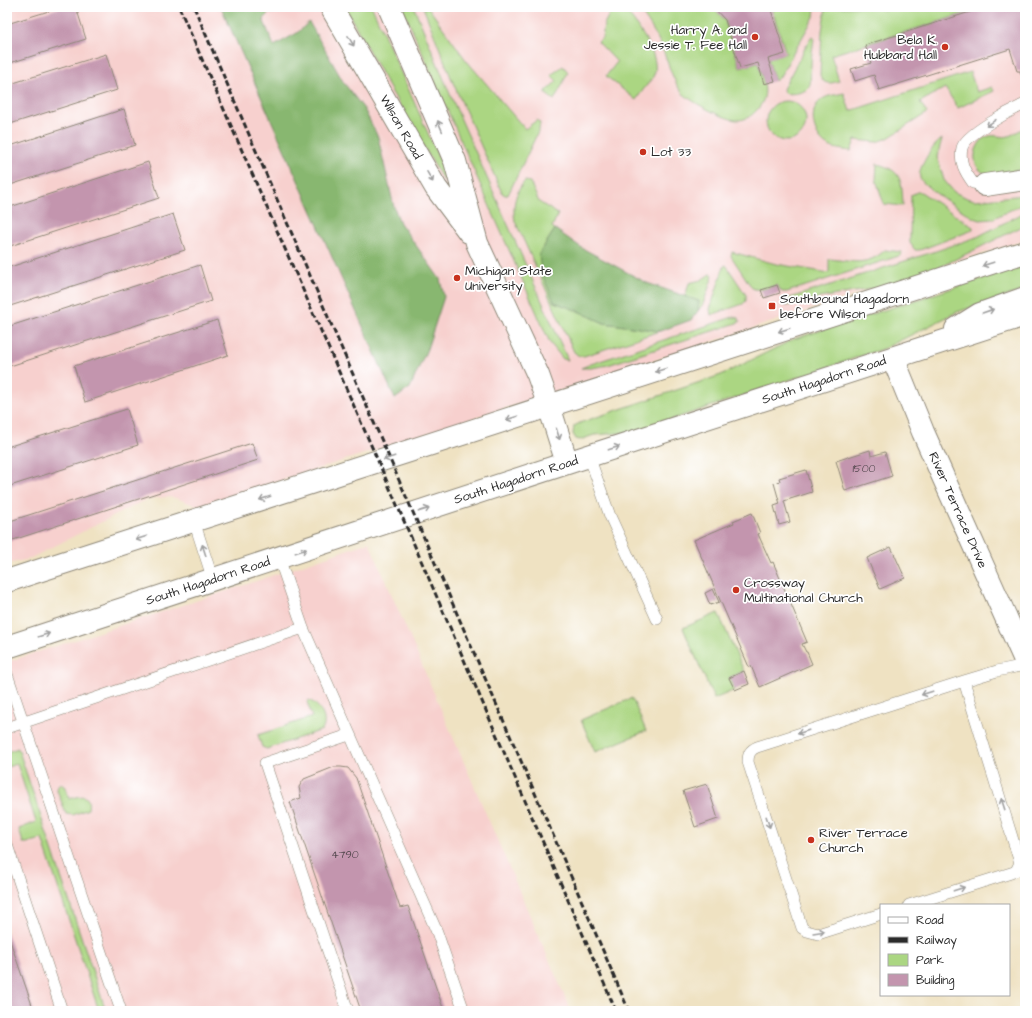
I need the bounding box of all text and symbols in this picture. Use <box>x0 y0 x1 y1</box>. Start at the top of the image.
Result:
place label: Harry A. and Jessie T. Fee Hall <box>644 21 747 54</box>
place label: Bela K. Hubbard Hall <box>864 31 937 64</box>
marker: Harry A. and Jessie T. Fee Hall <box>750 32 760 42</box>
one-way arrow <box>347 35 355 47</box>
marker: Bela K. Hubbard Hall <box>940 42 950 52</box>
street label: Wilson Road <box>375 91 427 163</box>
one-way arrow <box>986 119 997 127</box>
one-way arrow <box>435 120 443 132</box>
place label: Lot 33 <box>651 143 691 161</box>
marker: Lot 33 <box>638 147 648 157</box>
one-way arrow <box>427 171 435 183</box>
one-way arrow <box>982 260 994 268</box>
place label: Michigan State University <box>465 262 552 296</box>
marker: Michigan State University <box>452 273 462 283</box>
place label: Southbound Hagadorn before Wilson <box>780 290 909 323</box>
marker: Southbound Hagadorn before Wilson <box>767 301 777 311</box>
one-way arrow <box>982 306 994 314</box>
one-way arrow <box>779 326 791 334</box>
street label: South Hagadorn Road <box>760 351 889 410</box>
one-way arrow <box>654 367 667 374</box>
one-way arrow <box>506 415 519 422</box>
one-way arrow <box>555 428 562 441</box>
one-way arrow <box>608 444 621 451</box>
street label: River Terrace Drive <box>924 449 992 571</box>
street label: South Hagadorn Road <box>452 451 581 510</box>
one-way arrow <box>382 455 395 462</box>
house number: 1500 <box>852 461 876 476</box>
one-way arrow <box>259 495 272 502</box>
one-way arrow <box>417 506 430 513</box>
one-way arrow <box>135 535 148 542</box>
one-way arrow <box>199 545 207 557</box>
one-way arrow <box>294 547 307 554</box>
street label: South Hagadorn Road <box>144 552 273 611</box>
place label: Crossway Multinational Church <box>744 574 863 607</box>
marker: Crossway Multinational Church <box>731 585 741 595</box>
one-way arrow <box>37 631 50 638</box>
one-way arrow <box>920 690 933 697</box>
one-way arrow <box>797 729 809 737</box>
one-way arrow <box>998 799 1006 811</box>
one-way arrow <box>765 815 772 828</box>
place label: River Terrace Church <box>819 824 908 857</box>
marker: River Terrace Church <box>806 835 816 845</box>
house number: 4790 <box>331 847 359 862</box>
one-way arrow <box>952 885 965 892</box>
legend <box>880 904 1010 996</box>
text: Road <box>916 912 944 929</box>
one-way arrow <box>812 928 825 936</box>
text: Railway <box>916 932 957 950</box>
text: Park <box>916 952 944 969</box>
text: Building <box>916 972 954 990</box>

